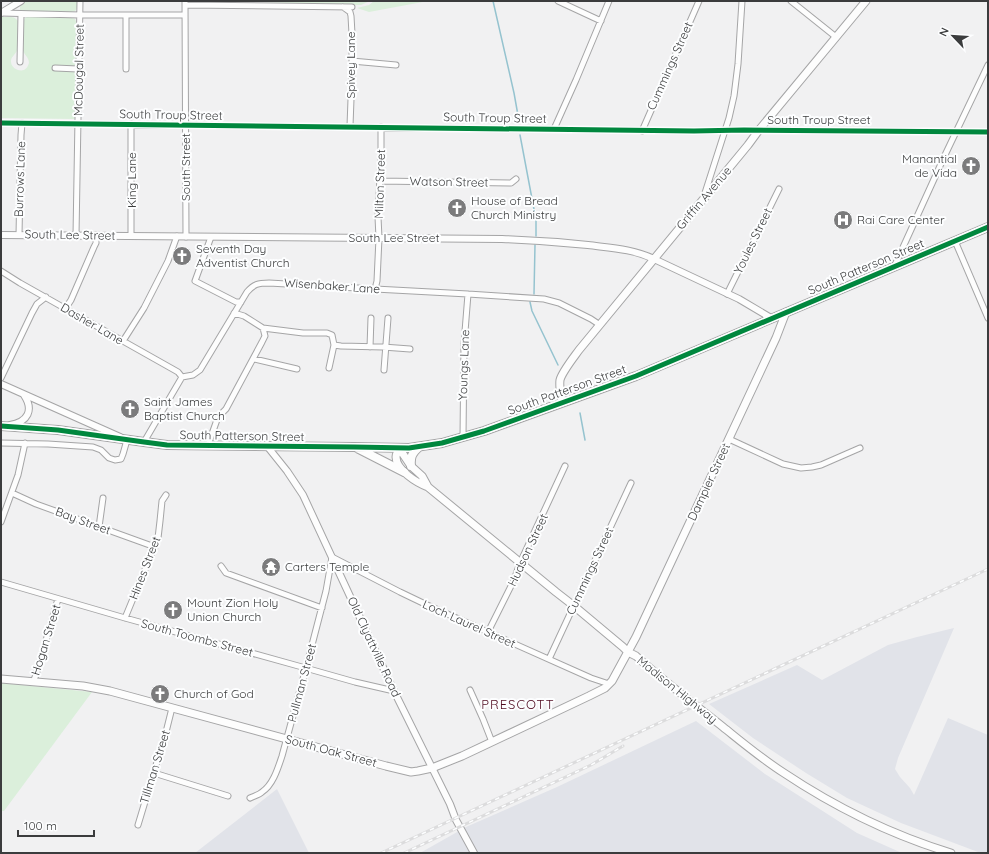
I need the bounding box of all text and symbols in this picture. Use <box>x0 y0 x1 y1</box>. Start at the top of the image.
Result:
north arrow <box>933 16 973 56</box>
street label: Cummings Street <box>643 19 696 112</box>
street label: McDougal Street <box>70 24 87 116</box>
text: N <box>936 25 952 38</box>
street label: Spivey Lane <box>343 31 358 99</box>
street label: South Troup Street <box>119 106 223 123</box>
street label: South Troup Street <box>443 109 547 126</box>
street label: South Troup Street <box>767 112 871 127</box>
street label: South Street <box>178 133 193 201</box>
street label: Burrows Lane <box>11 140 28 217</box>
street label: Milton Street <box>371 149 388 219</box>
place label: Manantial de Vida <box>902 151 957 180</box>
street label: King Lane <box>124 152 139 208</box>
church icon: Manantial de Vida <box>960 155 982 177</box>
street label: Griffin Avenue <box>673 163 735 232</box>
street label: Watson Street <box>409 173 489 190</box>
place label: House of Bread Church Ministry <box>471 193 558 222</box>
church icon: House of Bread Church Ministry <box>446 197 468 219</box>
street label: Youles Street <box>730 205 775 276</box>
hospital icon: Rai Care Center <box>832 209 854 231</box>
place label: Rai Care Center <box>857 212 945 227</box>
street label: South Lee Street <box>24 226 116 243</box>
street label: South Lee Street <box>349 230 440 245</box>
street label: South Patterson Street <box>805 235 926 298</box>
place label: Seventh Day Adventist Church <box>196 241 290 270</box>
church icon: Seventh Day Adventist Church <box>171 245 193 267</box>
street label: Wisenbaker Lane <box>283 275 381 296</box>
street label: Dasher Lane <box>58 299 127 348</box>
street label: Youngs Lane <box>455 329 472 401</box>
street label: South Patterson Street <box>506 361 628 418</box>
place label: Saint James Baptist Church <box>144 394 225 423</box>
church icon: Saint James Baptist Church <box>119 398 141 420</box>
street label: South Patterson Street <box>180 427 304 444</box>
street label: Dampier Street <box>684 440 733 523</box>
street label: Bay Street <box>53 504 113 537</box>
street label: Hudson Street <box>504 511 551 589</box>
street label: Cummings Street <box>563 525 616 617</box>
street label: Hines Street <box>126 534 163 602</box>
temple icon: Carters Temple <box>260 556 282 578</box>
place label: Carters Temple <box>285 559 369 574</box>
street label: Old Clyattville Road <box>345 594 404 699</box>
place label: Mount Zion Holy Union Church <box>187 595 278 624</box>
street label: Loch Laurel Street <box>420 596 518 651</box>
church icon: Mount Zion Holy Union Church <box>162 599 184 621</box>
street label: Hogan Street <box>28 602 63 677</box>
street label: South Toombs Street <box>140 615 255 660</box>
street label: Pullman Street <box>284 642 319 724</box>
street label: Madison Highway <box>634 653 720 727</box>
church icon: Church of God <box>149 683 171 705</box>
place label: Church of God <box>174 686 254 701</box>
district label: PRESCOTT <box>481 696 555 712</box>
street label: Tillman Street <box>136 728 173 806</box>
street label: South Oak Street <box>284 731 378 770</box>
scale bar <box>18 812 94 838</box>
text: 100 m <box>24 818 57 833</box>

